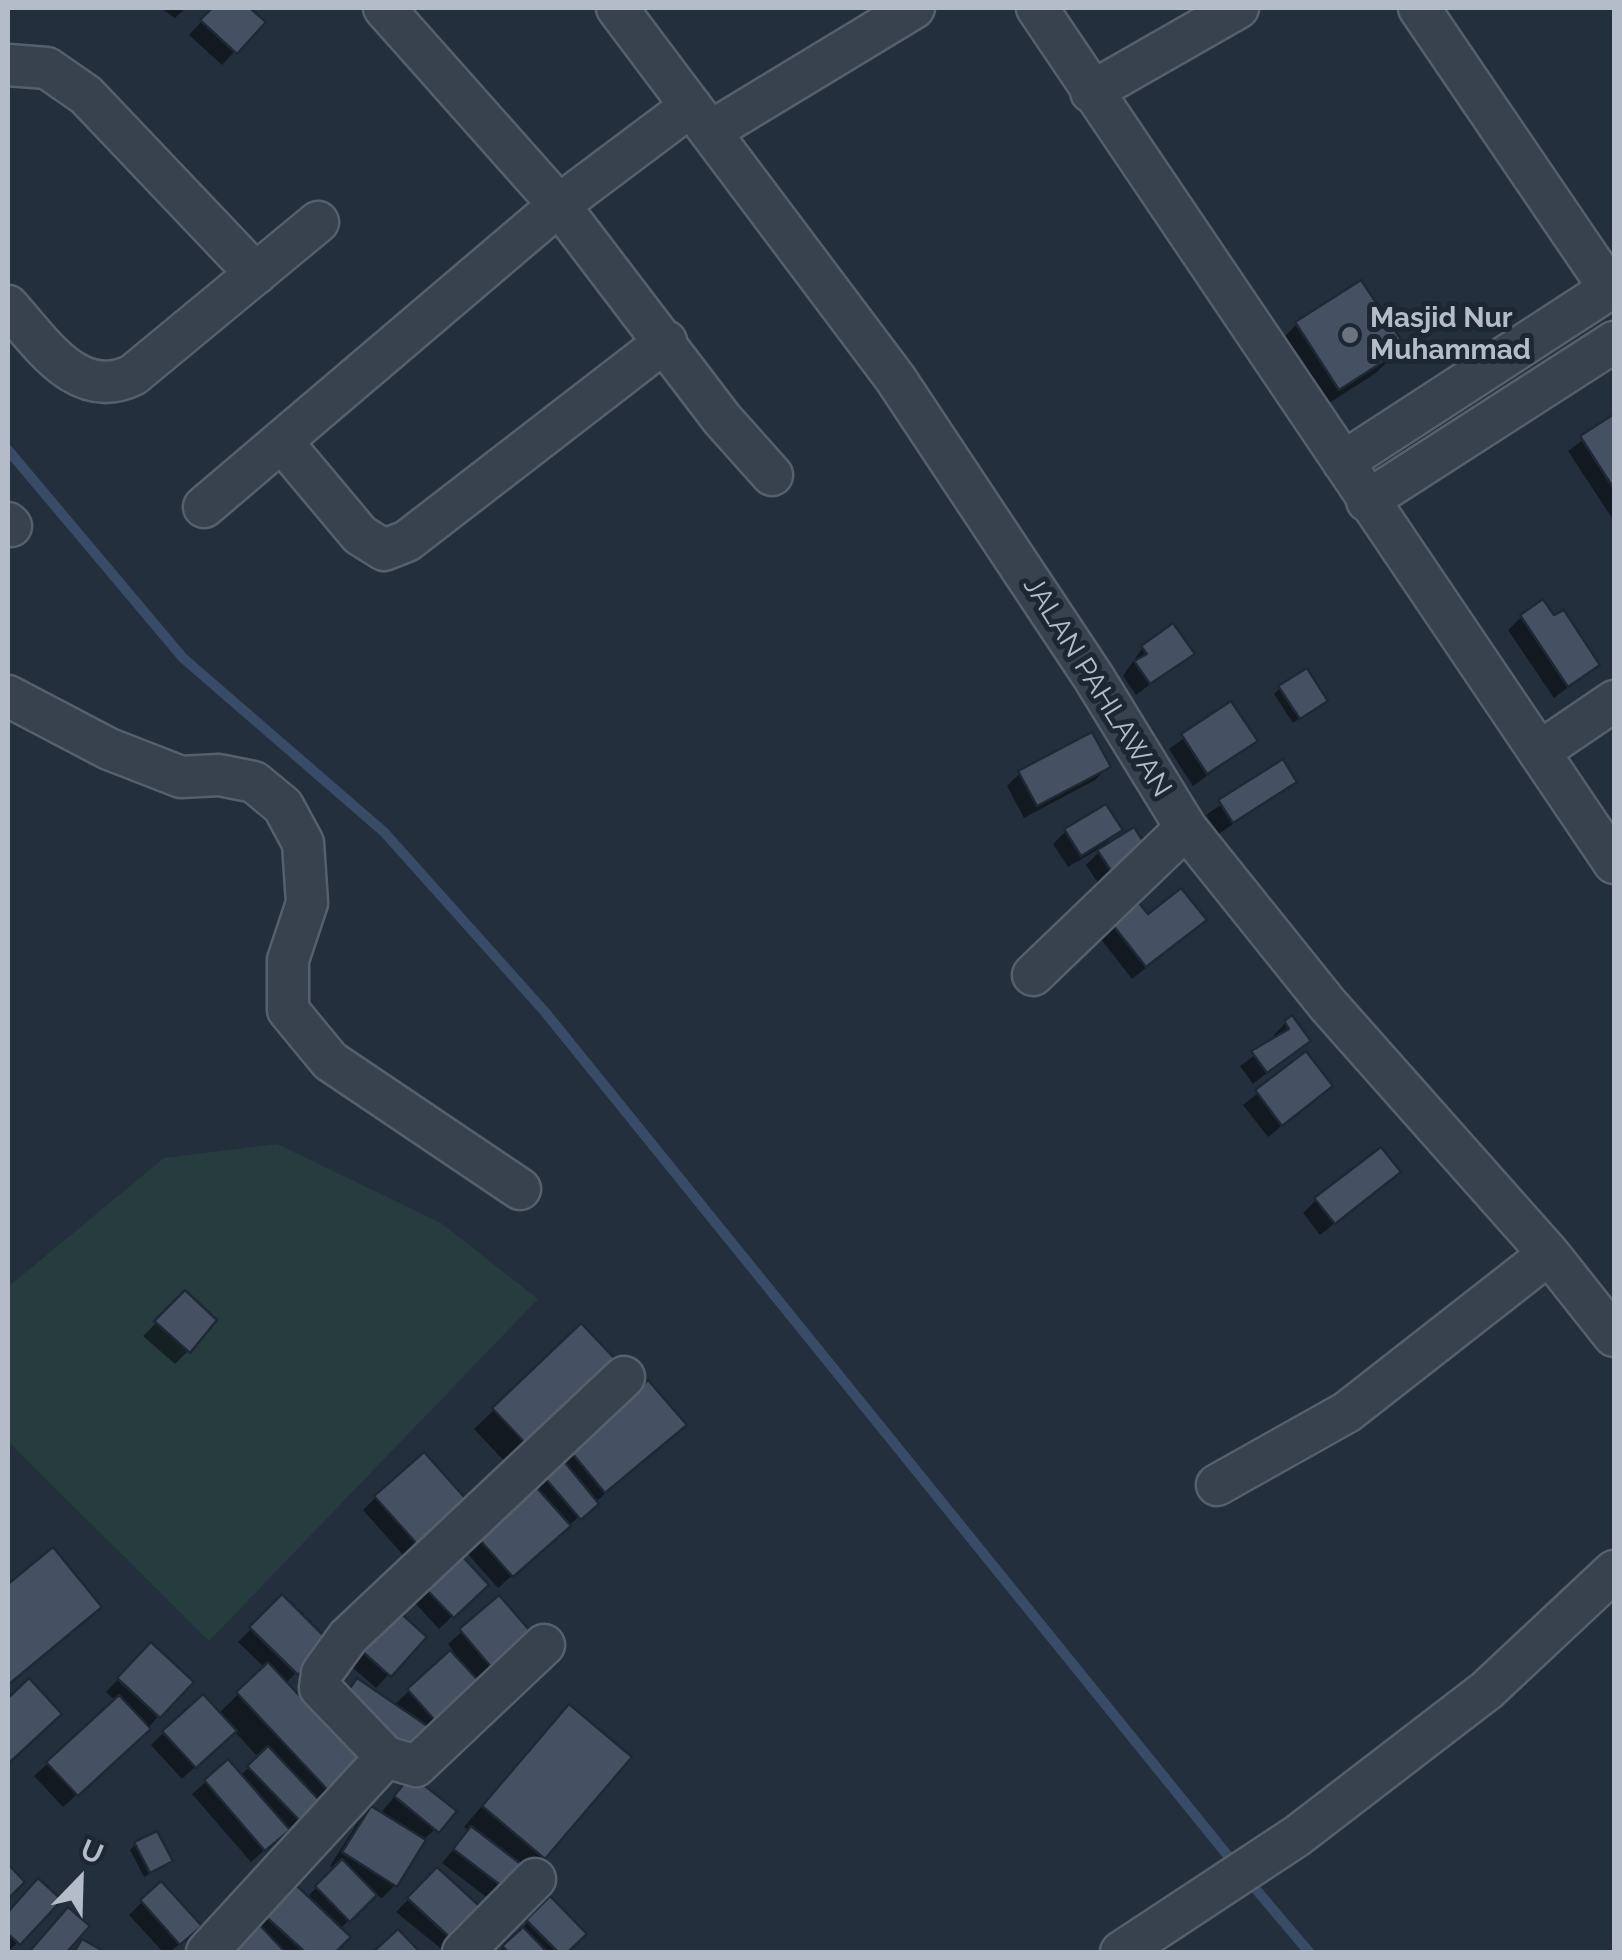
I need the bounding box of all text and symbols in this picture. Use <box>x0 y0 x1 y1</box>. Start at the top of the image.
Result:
place label: Masjid Nur Muhammad <box>1370 302 1531 368</box>
marker: Masjid Nur Muhammad <box>1339 324 1361 346</box>
street label: JALAN PAHLAWAN <box>1016 571 1178 803</box>
north arrow <box>30 1830 130 1930</box>
text: U <box>76 1833 108 1871</box>

